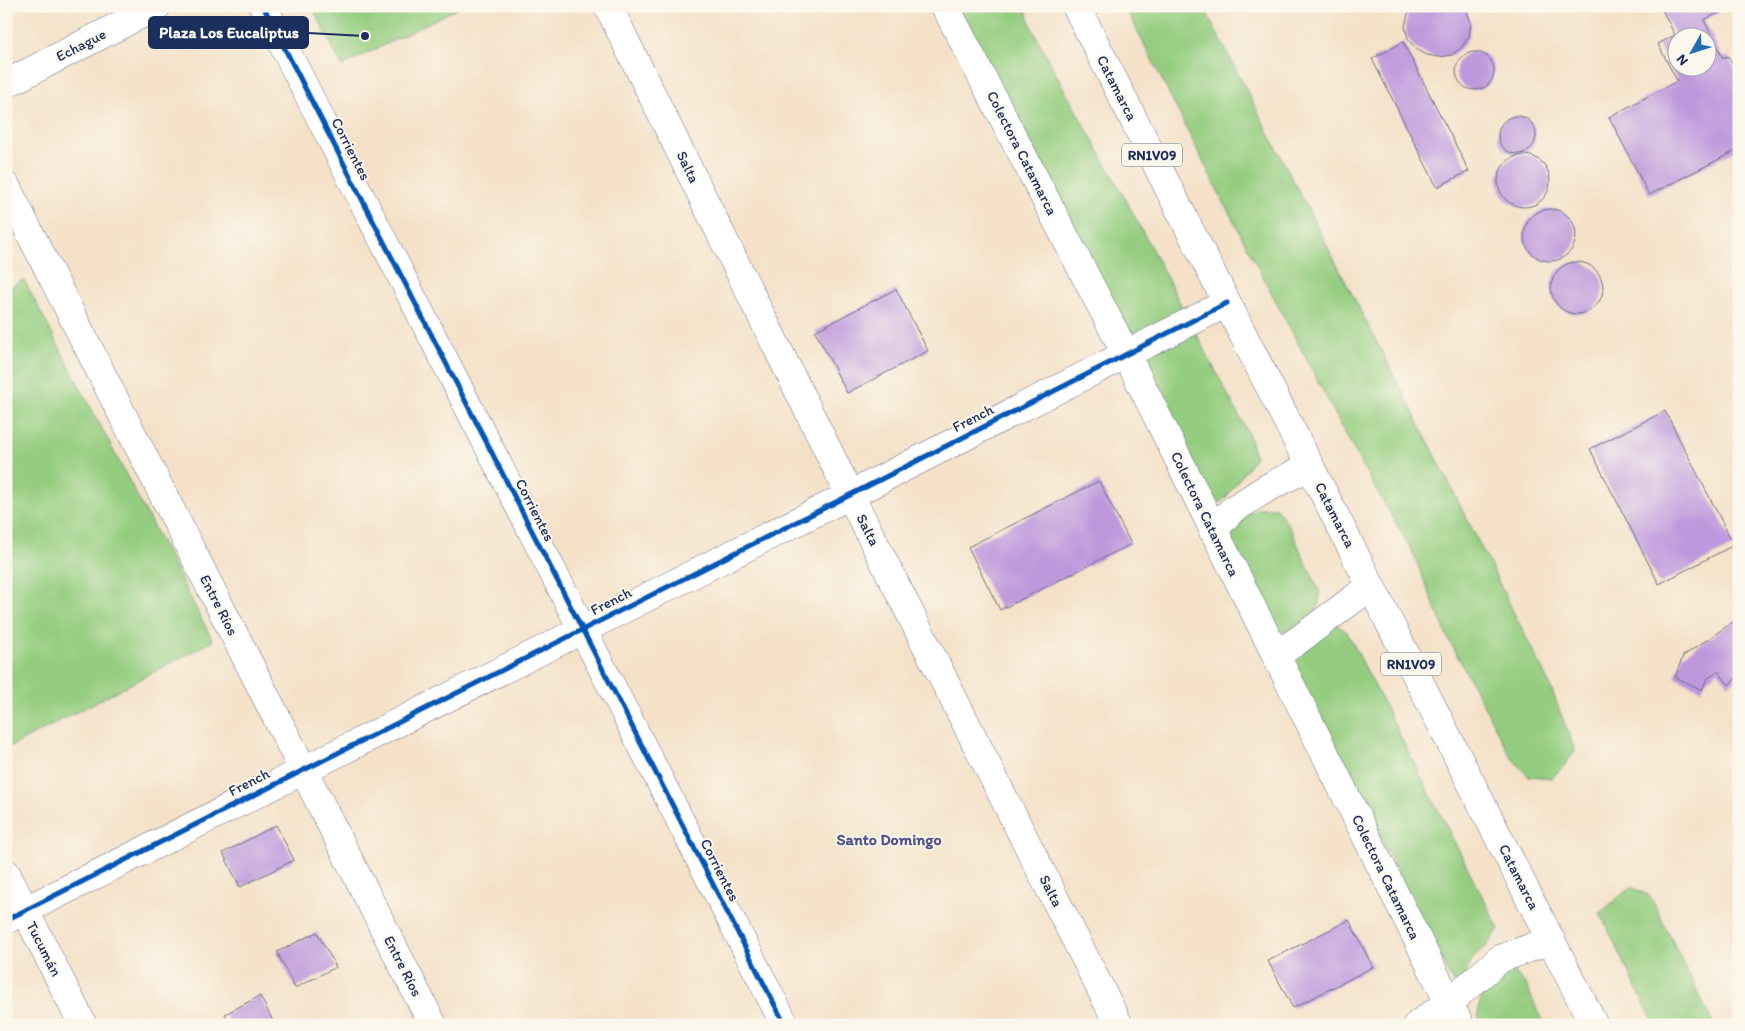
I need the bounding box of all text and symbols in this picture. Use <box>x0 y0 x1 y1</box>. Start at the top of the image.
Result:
callout: Plaza Los Eucaliptus <box>149 17 308 48</box>
text: Plaza Los Eucaliptus <box>159 23 299 43</box>
street label: Echague <box>53 25 109 65</box>
north arrow <box>1668 28 1718 78</box>
text: N <box>1673 51 1692 69</box>
street label: Catamarca <box>1093 52 1141 124</box>
street label: Colectora Catamarca <box>983 88 1061 219</box>
street label: Corrientes <box>328 115 375 184</box>
road number: RN1V09 <box>1122 144 1182 166</box>
street label: Salta <box>673 148 704 187</box>
street label: French <box>949 400 997 436</box>
street label: Colectora Catamarca <box>1167 449 1243 580</box>
street label: Corrientes <box>512 476 559 545</box>
street label: Catamarca <box>1311 479 1359 551</box>
street label: Salta <box>852 511 884 550</box>
street label: Entre Ríos <box>196 572 242 639</box>
street label: French <box>587 583 635 619</box>
road number: RN1V09 <box>1381 652 1441 676</box>
street label: French <box>225 764 273 800</box>
street label: Colectora Catamarca <box>1348 812 1424 943</box>
district label: Santo Domingo <box>836 830 942 850</box>
street label: Corrientes <box>697 836 744 905</box>
street label: Catamarca <box>1495 841 1543 913</box>
street label: Salta <box>1035 872 1067 911</box>
street label: Tucumán <box>23 919 66 980</box>
street label: Entre Ríos <box>380 933 426 1000</box>

